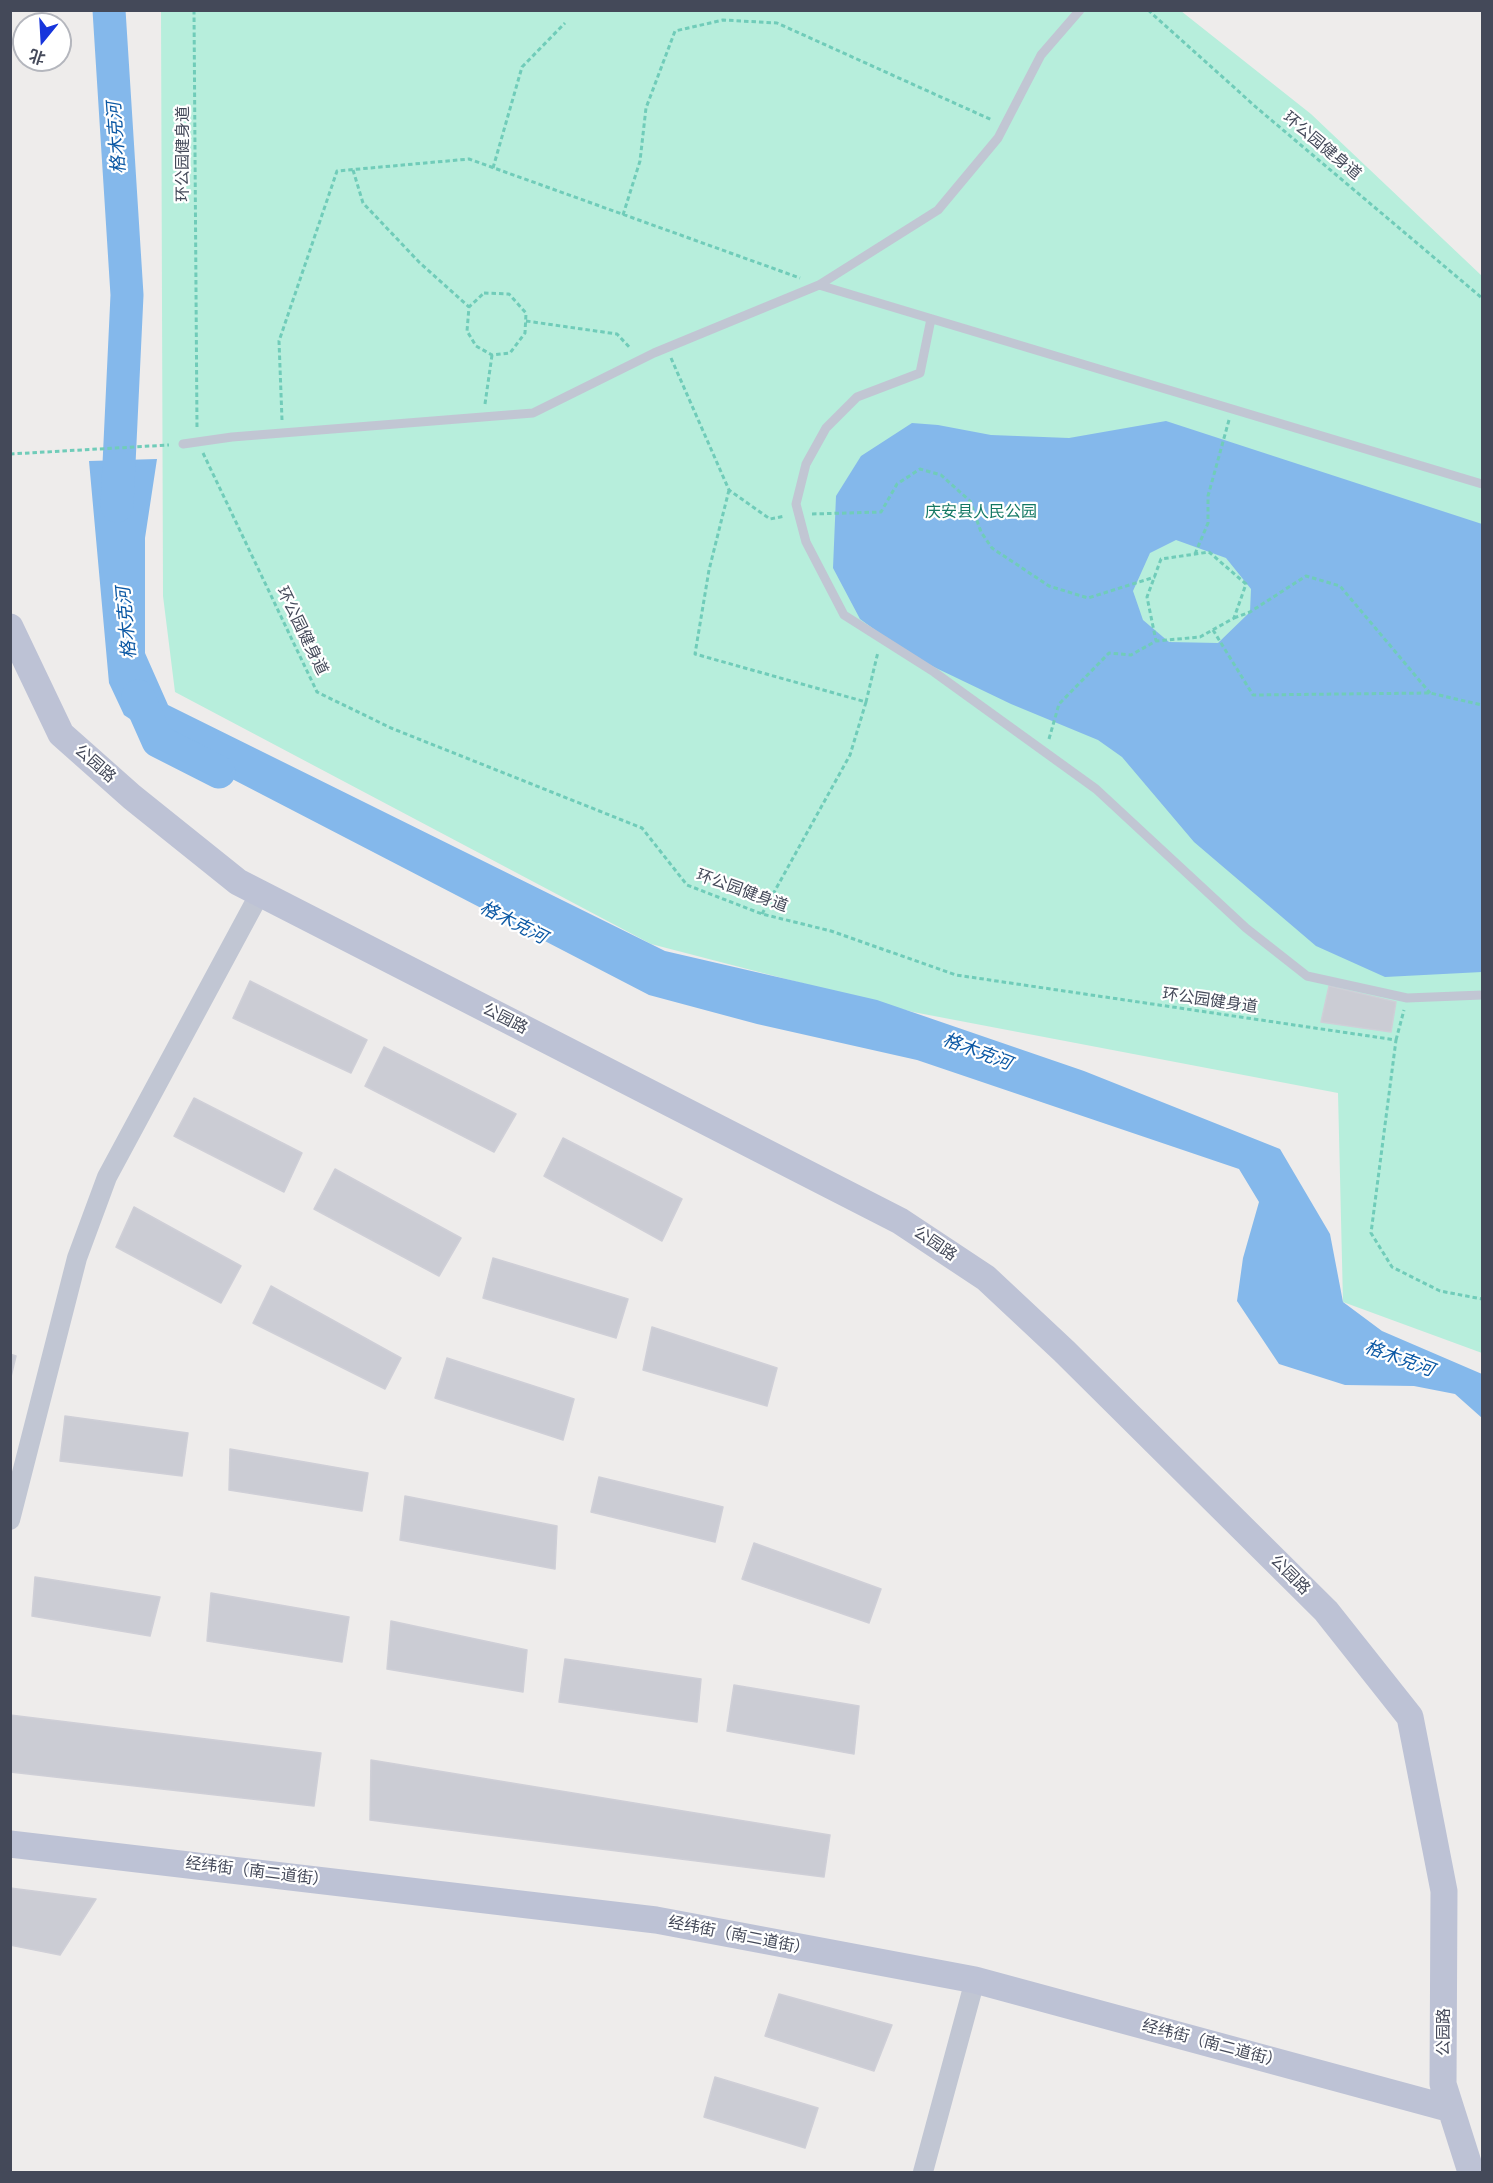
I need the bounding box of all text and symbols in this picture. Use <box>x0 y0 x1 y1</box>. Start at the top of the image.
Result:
north arrow <box>12 12 72 72</box>
text: 北 <box>26 45 48 69</box>
water label: 格木克河 <box>104 101 130 175</box>
street label: 环公园健身道 <box>173 106 193 202</box>
street label: 环公园健身道 <box>1279 108 1365 184</box>
park label: 庆安县人民公园 <box>925 502 1037 522</box>
street label: 环公园健身道 <box>272 584 332 678</box>
water label: 格木克河 <box>113 586 141 660</box>
street label: 公园路 <box>71 741 119 787</box>
street label: 环公园健身道 <box>694 866 790 916</box>
water label: 格木克河 <box>476 897 550 949</box>
street label: 环公园健身道 <box>1161 985 1259 1017</box>
street label: 公园路 <box>479 1000 531 1038</box>
water label: 格木克河 <box>940 1029 1014 1075</box>
street label: 公园路 <box>910 1223 960 1265</box>
water label: 格木克河 <box>1361 1337 1437 1381</box>
street label: 公园路 <box>1266 1551 1314 1599</box>
street label: 经纬街（南二道街） <box>184 1854 330 1890</box>
street label: 经纬街（南二道街） <box>666 1913 812 1959</box>
street label: 公园路 <box>1434 2008 1454 2056</box>
street label: 经纬街（南二道街） <box>1140 2016 1284 2072</box>

